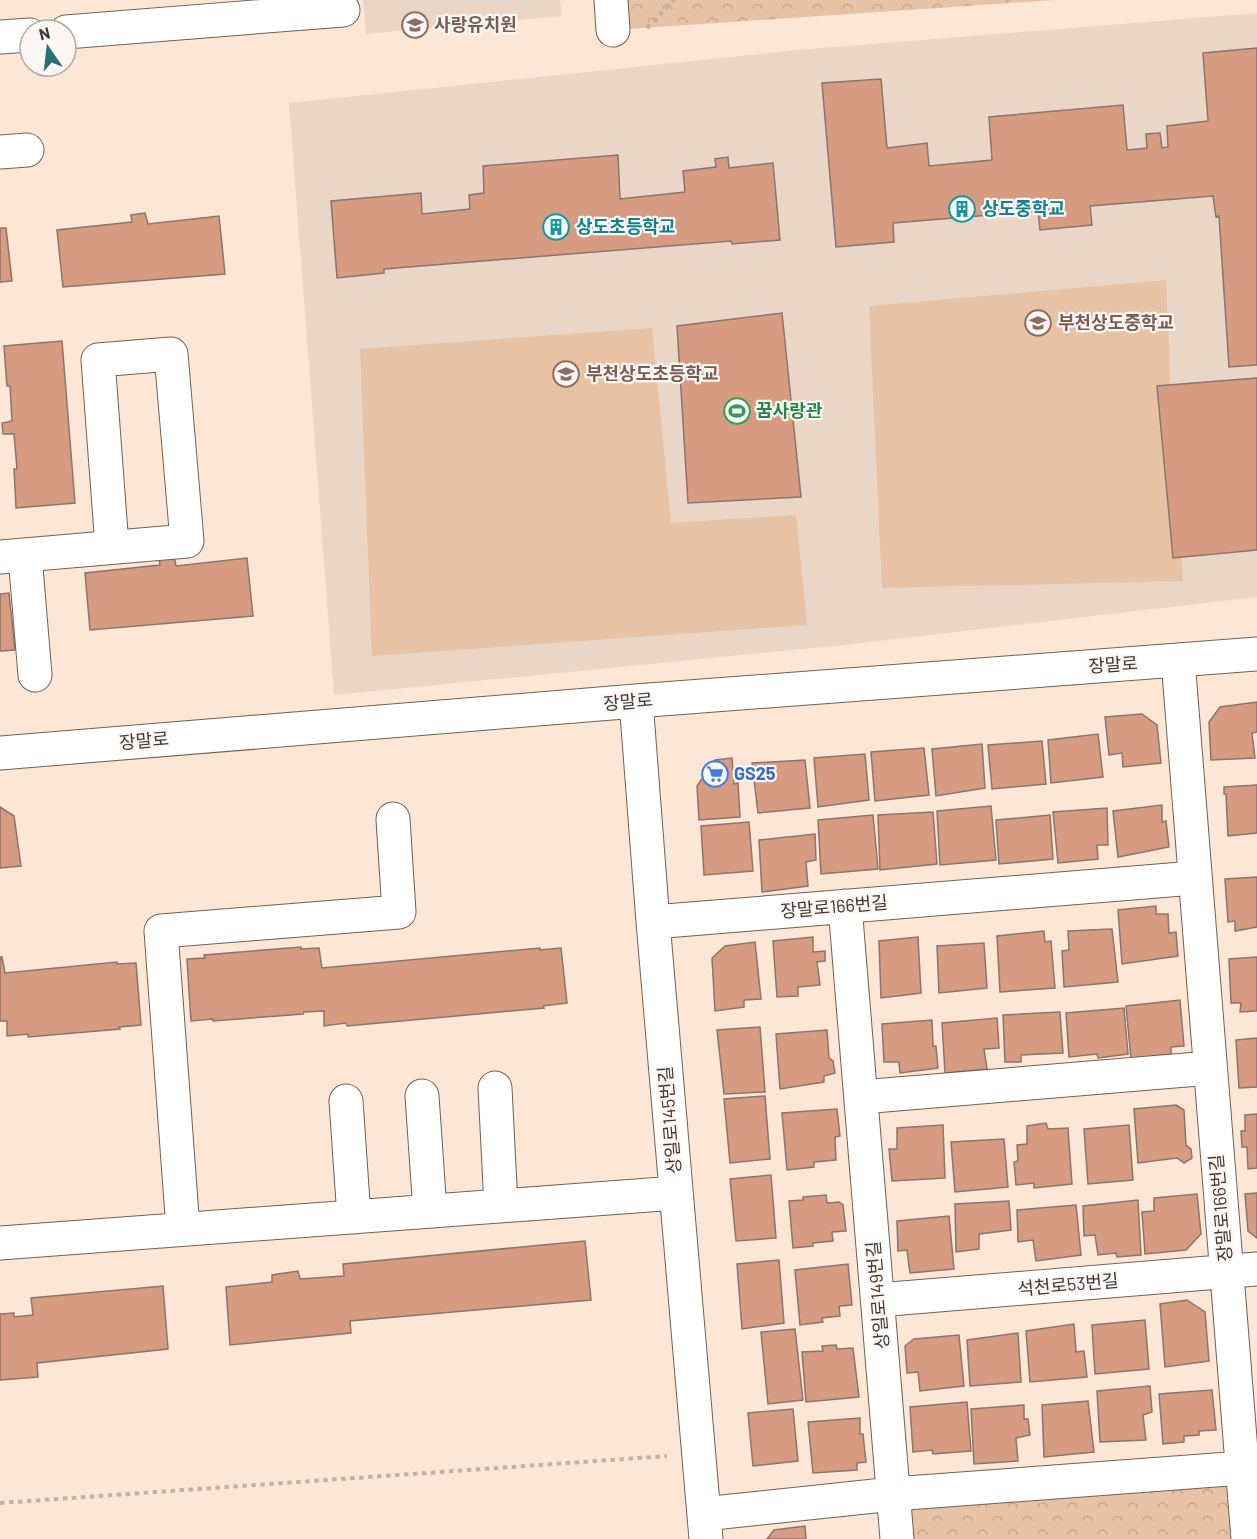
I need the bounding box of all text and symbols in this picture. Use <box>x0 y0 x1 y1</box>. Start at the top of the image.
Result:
school or university icon: 사랑유치원 <box>400 10 430 40</box>
place label: 사랑유치원 <box>434 13 517 35</box>
north arrow <box>18 18 78 78</box>
text: N <box>37 22 52 43</box>
building icon: 상도중학교 <box>947 194 977 224</box>
place label: 상도중학교 <box>982 197 1065 219</box>
building icon: 상도초등학교 <box>541 212 571 242</box>
place label: 상도초등학교 <box>576 215 675 237</box>
school or university icon: 부천상도중학교 <box>1023 308 1053 338</box>
place label: 부천상도중학교 <box>1058 311 1174 333</box>
school or university icon: 부천상도초등학교 <box>551 359 581 389</box>
place label: 부천상도초등학교 <box>586 362 718 384</box>
sports icon: 꿈사랑관 <box>722 396 752 426</box>
place label: 꿈사랑관 <box>756 399 823 421</box>
street label: 장말로 <box>1087 651 1138 677</box>
street label: 장말로 <box>602 688 654 714</box>
street label: 장말로 <box>118 727 170 753</box>
supermarket icon: GS25 <box>700 759 730 789</box>
place label: GS25 <box>734 762 776 784</box>
street label: 장말로166번길 <box>779 890 888 922</box>
street label: 상일로145번길 <box>653 1065 685 1175</box>
street label: 장말로166번길 <box>1204 1154 1236 1263</box>
street label: 상일로149번길 <box>861 1240 893 1350</box>
street label: 석천로53번길 <box>1016 1269 1119 1299</box>

